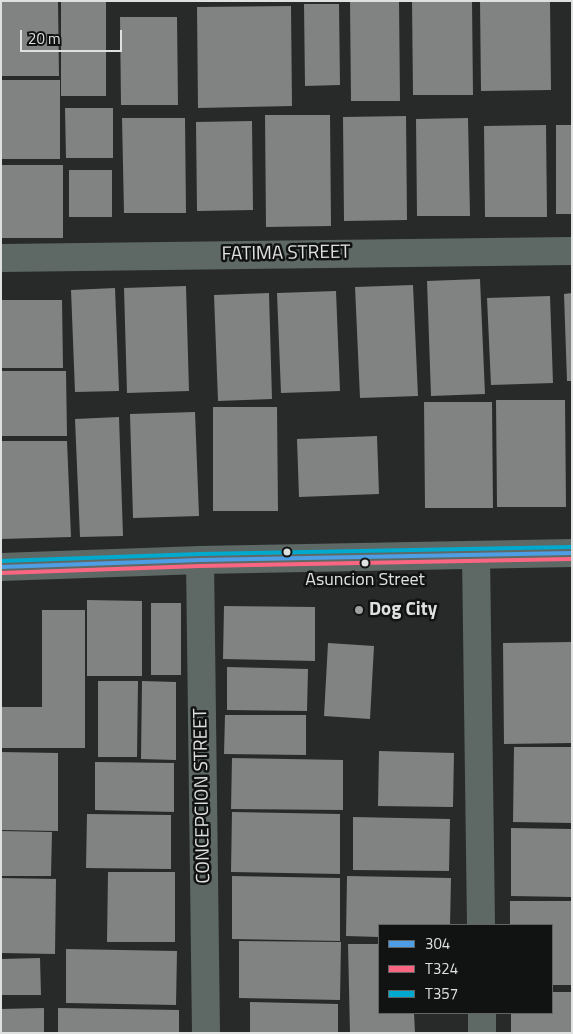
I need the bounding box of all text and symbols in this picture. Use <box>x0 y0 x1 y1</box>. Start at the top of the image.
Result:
scale bar <box>22 20 125 52</box>
text: 20 m <box>28 27 61 50</box>
street label: FATIMA STREET <box>221 241 351 267</box>
unlabelled marker <box>282 547 292 557</box>
marker: Asuncion Street <box>360 558 370 568</box>
place label: Asuncion Street <box>305 570 425 592</box>
place label: Dog City <box>369 599 437 621</box>
marker: Dog City <box>353 604 365 616</box>
street label: CONCEPCION STREET <box>190 708 216 884</box>
legend <box>378 924 553 1014</box>
text: 304 <box>425 932 450 955</box>
text: T324 <box>425 957 458 980</box>
text: T357 <box>425 982 458 1005</box>

